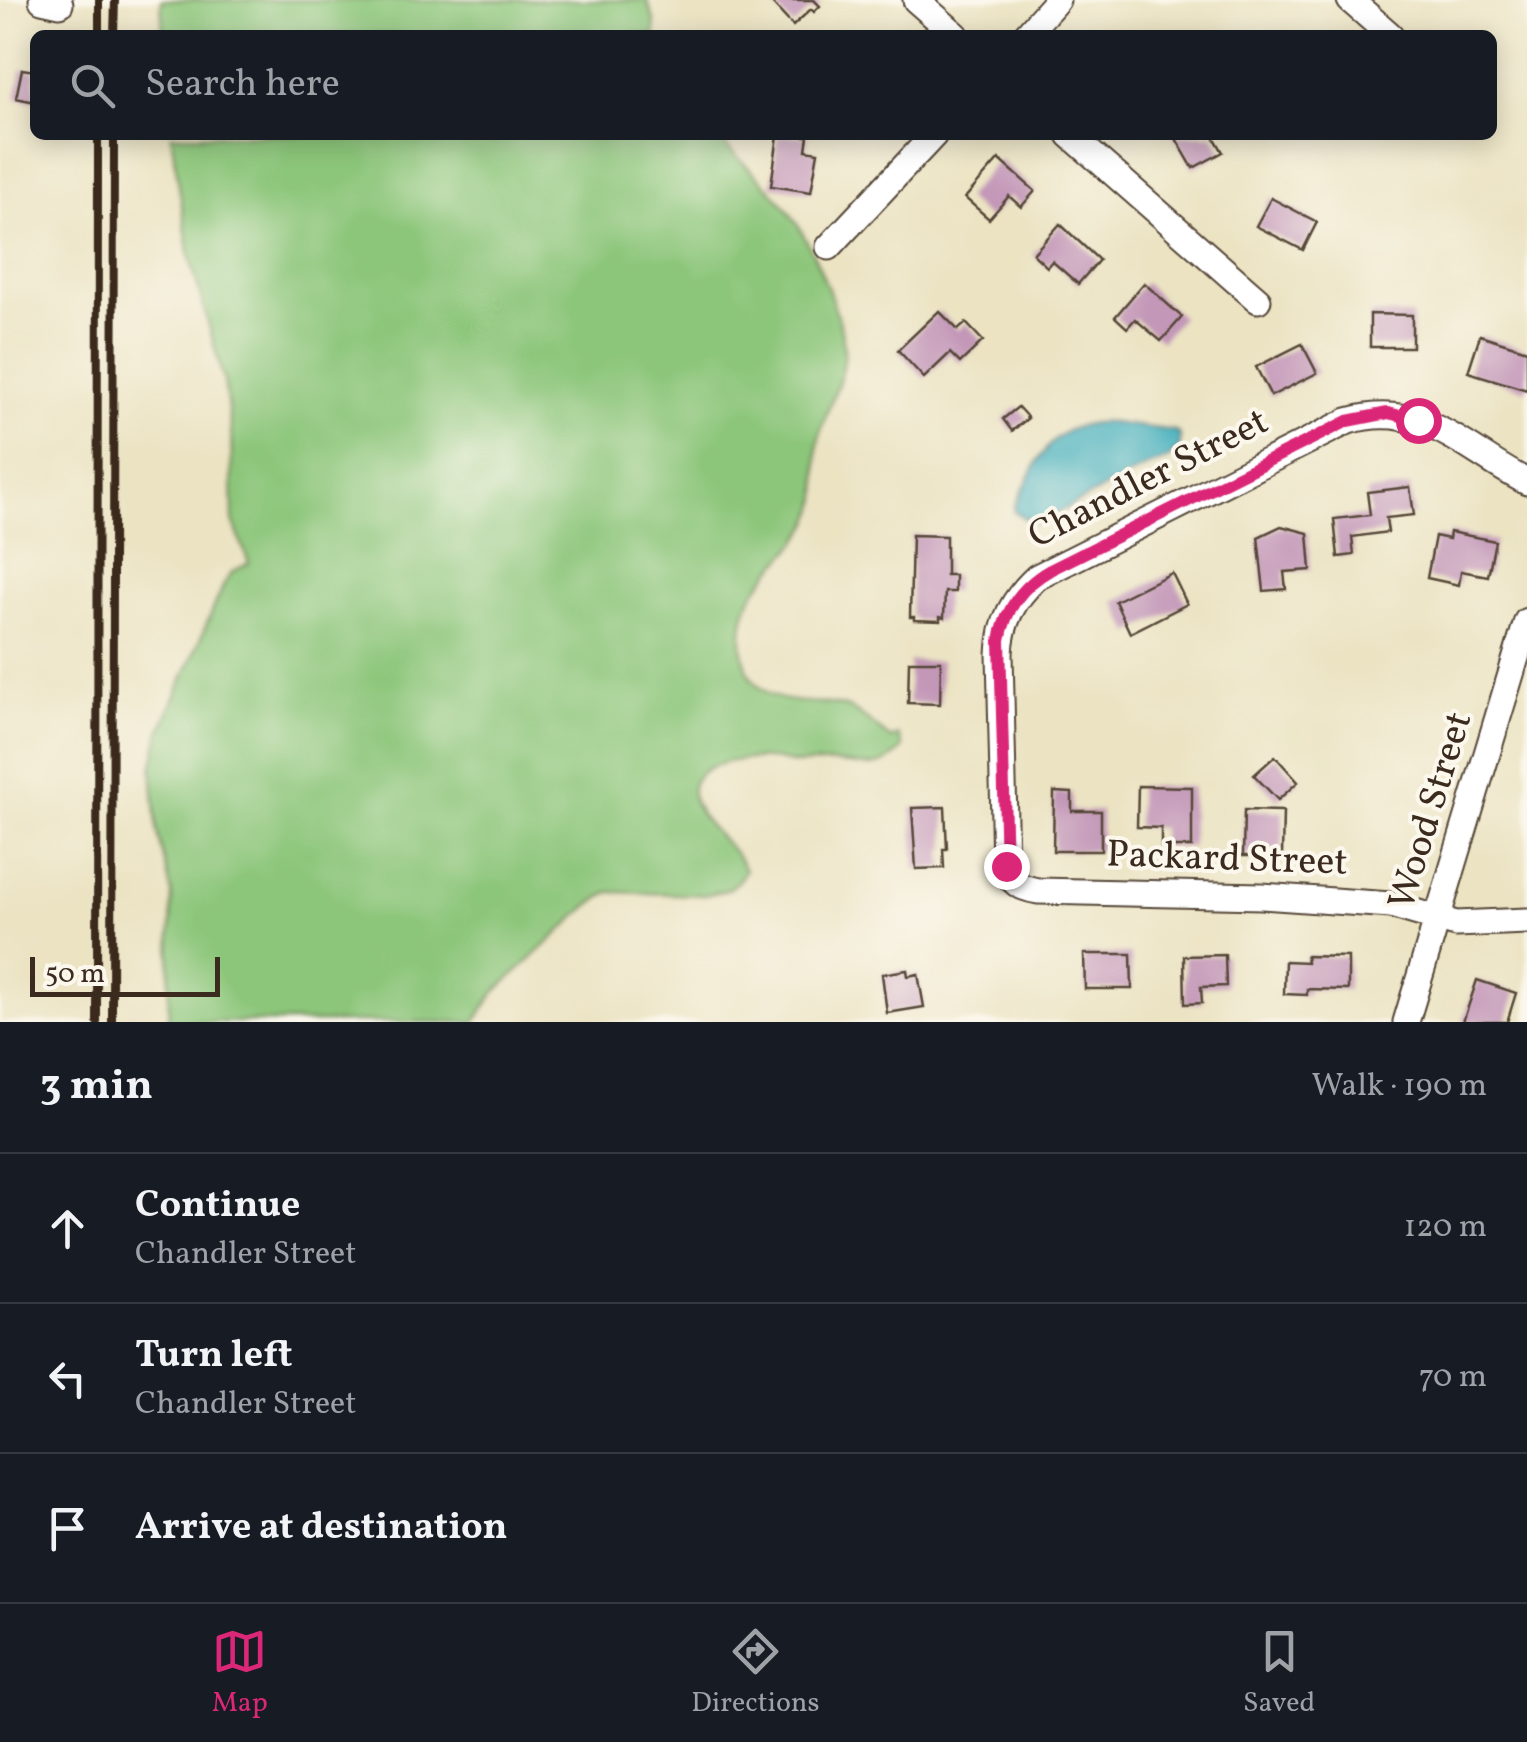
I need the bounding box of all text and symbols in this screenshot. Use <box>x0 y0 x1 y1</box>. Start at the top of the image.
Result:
search box <box>30 30 1497 140</box>
icon: search <box>65 58 120 113</box>
text: Search here <box>145 59 340 112</box>
street label: Chandler Street <box>1020 397 1278 563</box>
route start <box>1396 398 1442 444</box>
street label: Wood Street <box>1377 706 1487 916</box>
street label: Packard Street <box>1106 829 1348 891</box>
route end <box>984 844 1030 890</box>
scale bar <box>30 952 220 996</box>
text: 50 m <box>45 955 105 994</box>
text: 3 min <box>40 1058 153 1117</box>
text: Walk · 190 m <box>1312 1065 1487 1109</box>
text: Continue <box>135 1180 300 1233</box>
icon: ahead <box>40 1201 95 1256</box>
text: 120 m <box>1404 1206 1487 1250</box>
text: Chandler Street <box>135 1233 356 1277</box>
text: Turn left <box>135 1330 292 1383</box>
icon: left <box>40 1351 95 1406</box>
text: 70 m <box>1419 1356 1487 1400</box>
text: Chandler Street <box>135 1383 356 1427</box>
icon: arrive <box>40 1501 95 1556</box>
text: Arrive at destination <box>135 1502 508 1555</box>
tab: Map <box>212 1624 268 1723</box>
tab: Directions <box>691 1624 820 1723</box>
tab: Saved <box>1243 1624 1315 1723</box>

